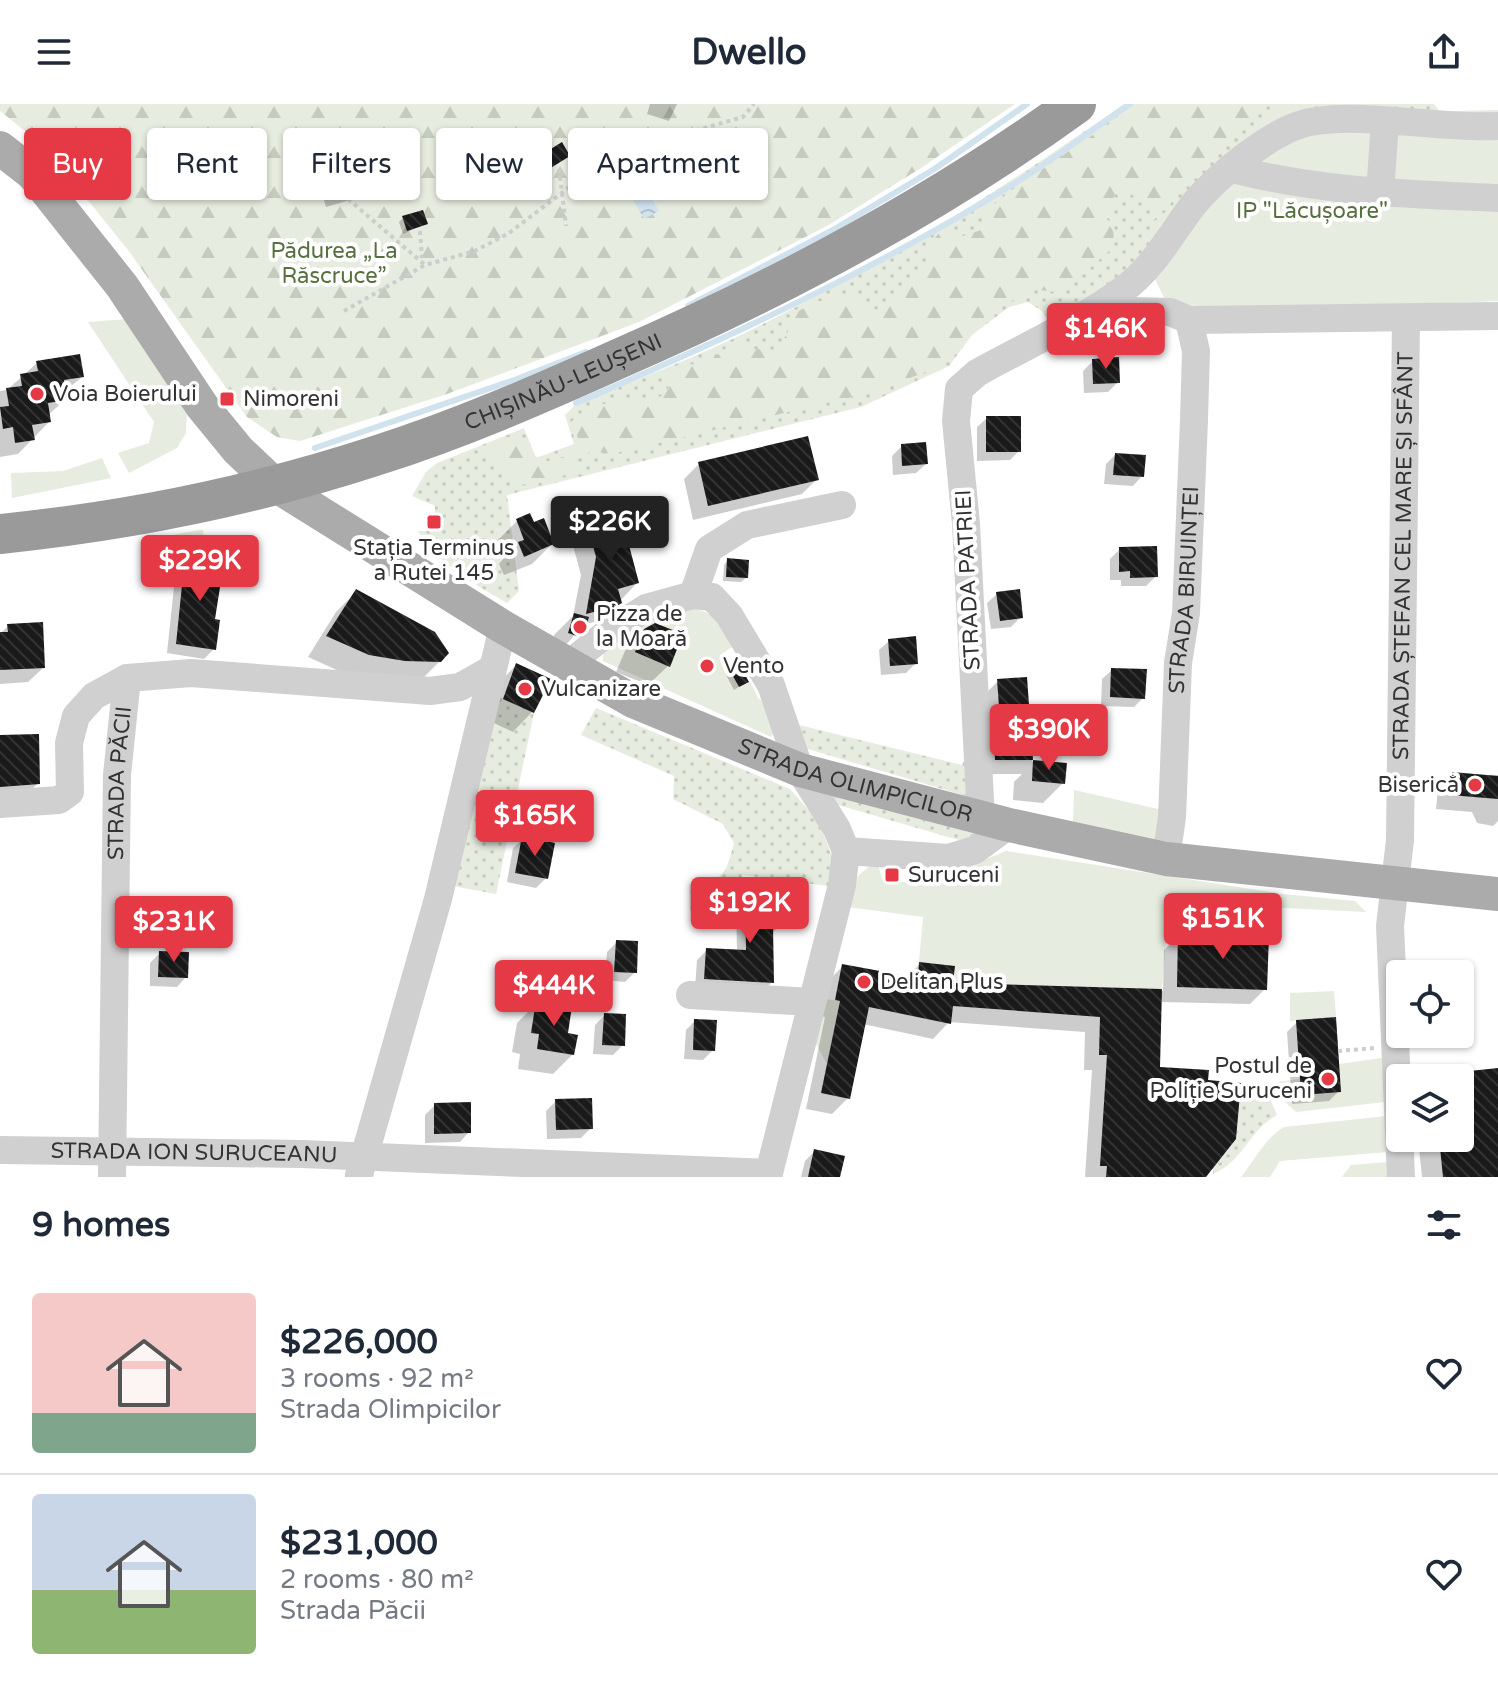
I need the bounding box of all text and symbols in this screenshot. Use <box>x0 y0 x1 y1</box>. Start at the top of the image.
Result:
icon: menu <box>32 30 76 74</box>
icon: share <box>1422 30 1466 74</box>
text: Dwello <box>691 31 807 74</box>
chip: Buy <box>24 128 131 200</box>
chip: Rent <box>147 128 267 200</box>
chip: Filters <box>283 128 420 200</box>
chip: New <box>436 128 552 200</box>
chip: Apartment <box>568 128 768 200</box>
park label: IP "Lăcușoare" <box>1236 198 1388 224</box>
park label: Pădurea „La Răscruce” <box>270 238 398 289</box>
pin: $146K <box>1050 303 1162 371</box>
text: $146K <box>1065 313 1147 344</box>
street label: CHIȘINĂU-LEUȘENI <box>461 328 666 436</box>
street label: STRADA ȘTEFAN CEL MARE ȘI SFÂNT <box>1388 351 1419 760</box>
place label: Voia Boierului <box>53 381 197 407</box>
marker: Voia Boierului <box>28 385 46 403</box>
place label: Nimoreni <box>243 386 339 412</box>
marker: Nimoreni <box>218 390 236 408</box>
street label: STRADA BIRUINȚEI <box>1164 486 1204 694</box>
street label: STRADA PATRIEI <box>950 489 986 671</box>
pin: $226K <box>554 496 666 564</box>
text: $226K <box>569 506 651 537</box>
marker: Stația Terminus a Rutei 145 <box>425 513 443 531</box>
pin: $229K <box>144 535 256 603</box>
place label: Stația Terminus a Rutei 145 <box>353 535 515 586</box>
text: $229K <box>159 545 241 576</box>
place label: Pizza de la Moară <box>596 601 687 652</box>
marker: Pizza de la Moară <box>571 618 589 636</box>
place label: Vento <box>723 653 784 679</box>
marker: Vento <box>698 657 716 675</box>
place label: Vulcanizare <box>541 676 661 702</box>
marker: Vulcanizare <box>516 680 534 698</box>
pin: $390K <box>993 704 1105 772</box>
street label: STRADA PĂCII <box>103 705 137 860</box>
text: $390K <box>1008 714 1090 745</box>
street label: STRADA OLIMPICILOR <box>734 733 975 828</box>
place label: Biserică <box>1377 772 1459 798</box>
marker: Biserică <box>1466 776 1484 794</box>
pin: $165K <box>479 790 591 858</box>
text: $165K <box>494 800 576 831</box>
place label: Suruceni <box>908 862 1000 888</box>
marker: Suruceni <box>883 866 901 884</box>
pin: $192K <box>694 877 806 945</box>
text: $192K <box>709 887 791 918</box>
pin: $151K <box>1167 893 1279 961</box>
pin: $231K <box>118 896 230 964</box>
text: $151K <box>1182 903 1264 934</box>
text: $231K <box>133 906 215 937</box>
pin: $444K <box>498 960 610 1028</box>
map controls <box>1386 960 1474 1152</box>
button: locate <box>1386 960 1474 1048</box>
place label: Delitan Plus <box>880 969 1004 995</box>
text: $444K <box>513 970 595 1001</box>
marker: Delitan Plus <box>855 973 873 991</box>
place label: Postul de Poliție Suruceni <box>1150 1053 1312 1104</box>
button: layers <box>1386 1064 1474 1152</box>
marker: Postul de Poliție Suruceni <box>1319 1070 1337 1088</box>
street label: STRADA ION SURUCEANU <box>50 1138 338 1168</box>
icon: filters <box>1422 1203 1466 1247</box>
text: 9 homes <box>32 1205 170 1246</box>
text: $226,000 <box>280 1322 438 1363</box>
icon: home <box>96 1325 192 1421</box>
icon: heart <box>1422 1351 1466 1395</box>
text: 3 rooms · 92 m² <box>280 1363 474 1394</box>
text: Strada Olimpicilor <box>280 1394 501 1425</box>
text: $231,000 <box>280 1523 438 1564</box>
icon: home <box>96 1526 192 1622</box>
icon: heart <box>1422 1552 1466 1596</box>
text: 2 rooms · 80 m² <box>280 1564 474 1595</box>
text: Strada Păcii <box>280 1595 426 1626</box>

